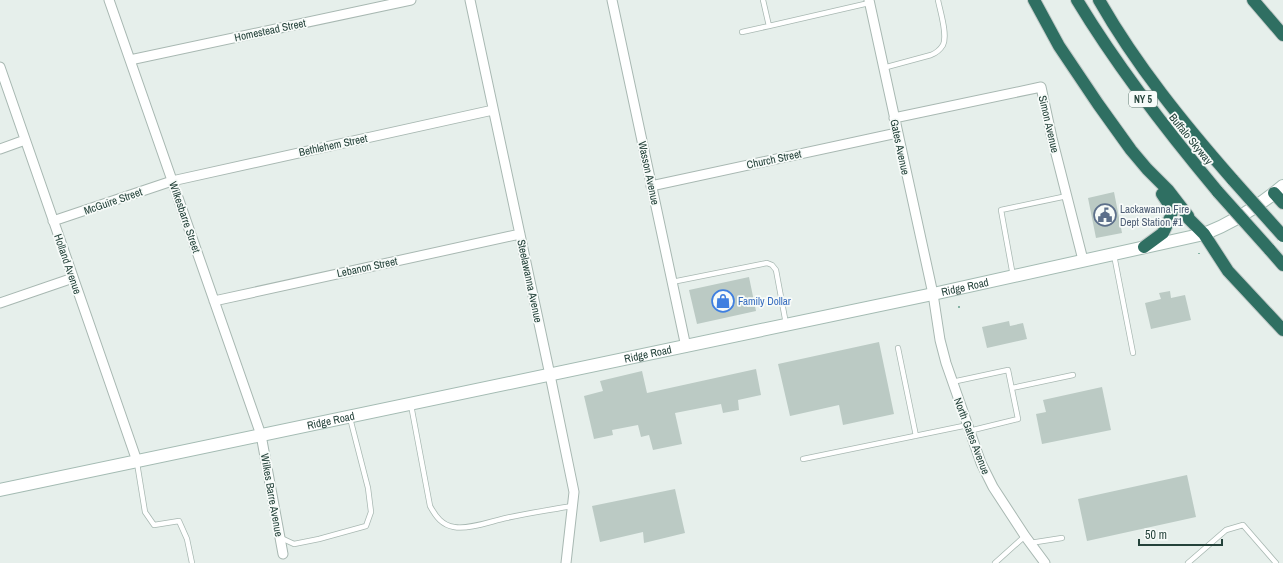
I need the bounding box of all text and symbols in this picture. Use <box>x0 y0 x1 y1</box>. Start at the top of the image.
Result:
street label: Homestead Street <box>233 15 307 44</box>
road number: NY 5 <box>1129 91 1157 107</box>
street label: Simon Avenue <box>1036 94 1062 154</box>
street label: Buffalo Skyway <box>1166 111 1216 168</box>
street label: Gates Avenue <box>887 118 913 176</box>
street label: Bethlehem Street <box>297 131 369 159</box>
street label: Wasson Avenue <box>635 140 663 206</box>
street label: Church Street <box>745 146 803 172</box>
street label: Wilkesbarre Street <box>166 179 204 255</box>
street label: McGuire Street <box>82 184 145 218</box>
public building icon: Lackawanna Fire Dept Station #1 <box>1092 202 1118 228</box>
place label: Lackawanna Fire Dept Station #1 <box>1120 202 1189 229</box>
street label: Holland Avenue <box>51 232 85 296</box>
street label: Steelawanna Avenue <box>514 238 546 324</box>
street label: Lebanon Street <box>335 254 399 280</box>
street label: Ridge Road <box>940 275 990 299</box>
shop icon: Family Dollar <box>710 288 736 314</box>
place label: Family Dollar <box>738 294 791 308</box>
street label: Ridge Road <box>623 342 673 366</box>
street label: North Gates Avenue <box>951 396 993 476</box>
street label: Ridge Road <box>306 409 356 432</box>
street label: Wilkes Barre Avenue <box>258 452 286 538</box>
scale bar <box>1139 521 1222 547</box>
text: 50 m <box>1145 527 1167 543</box>

